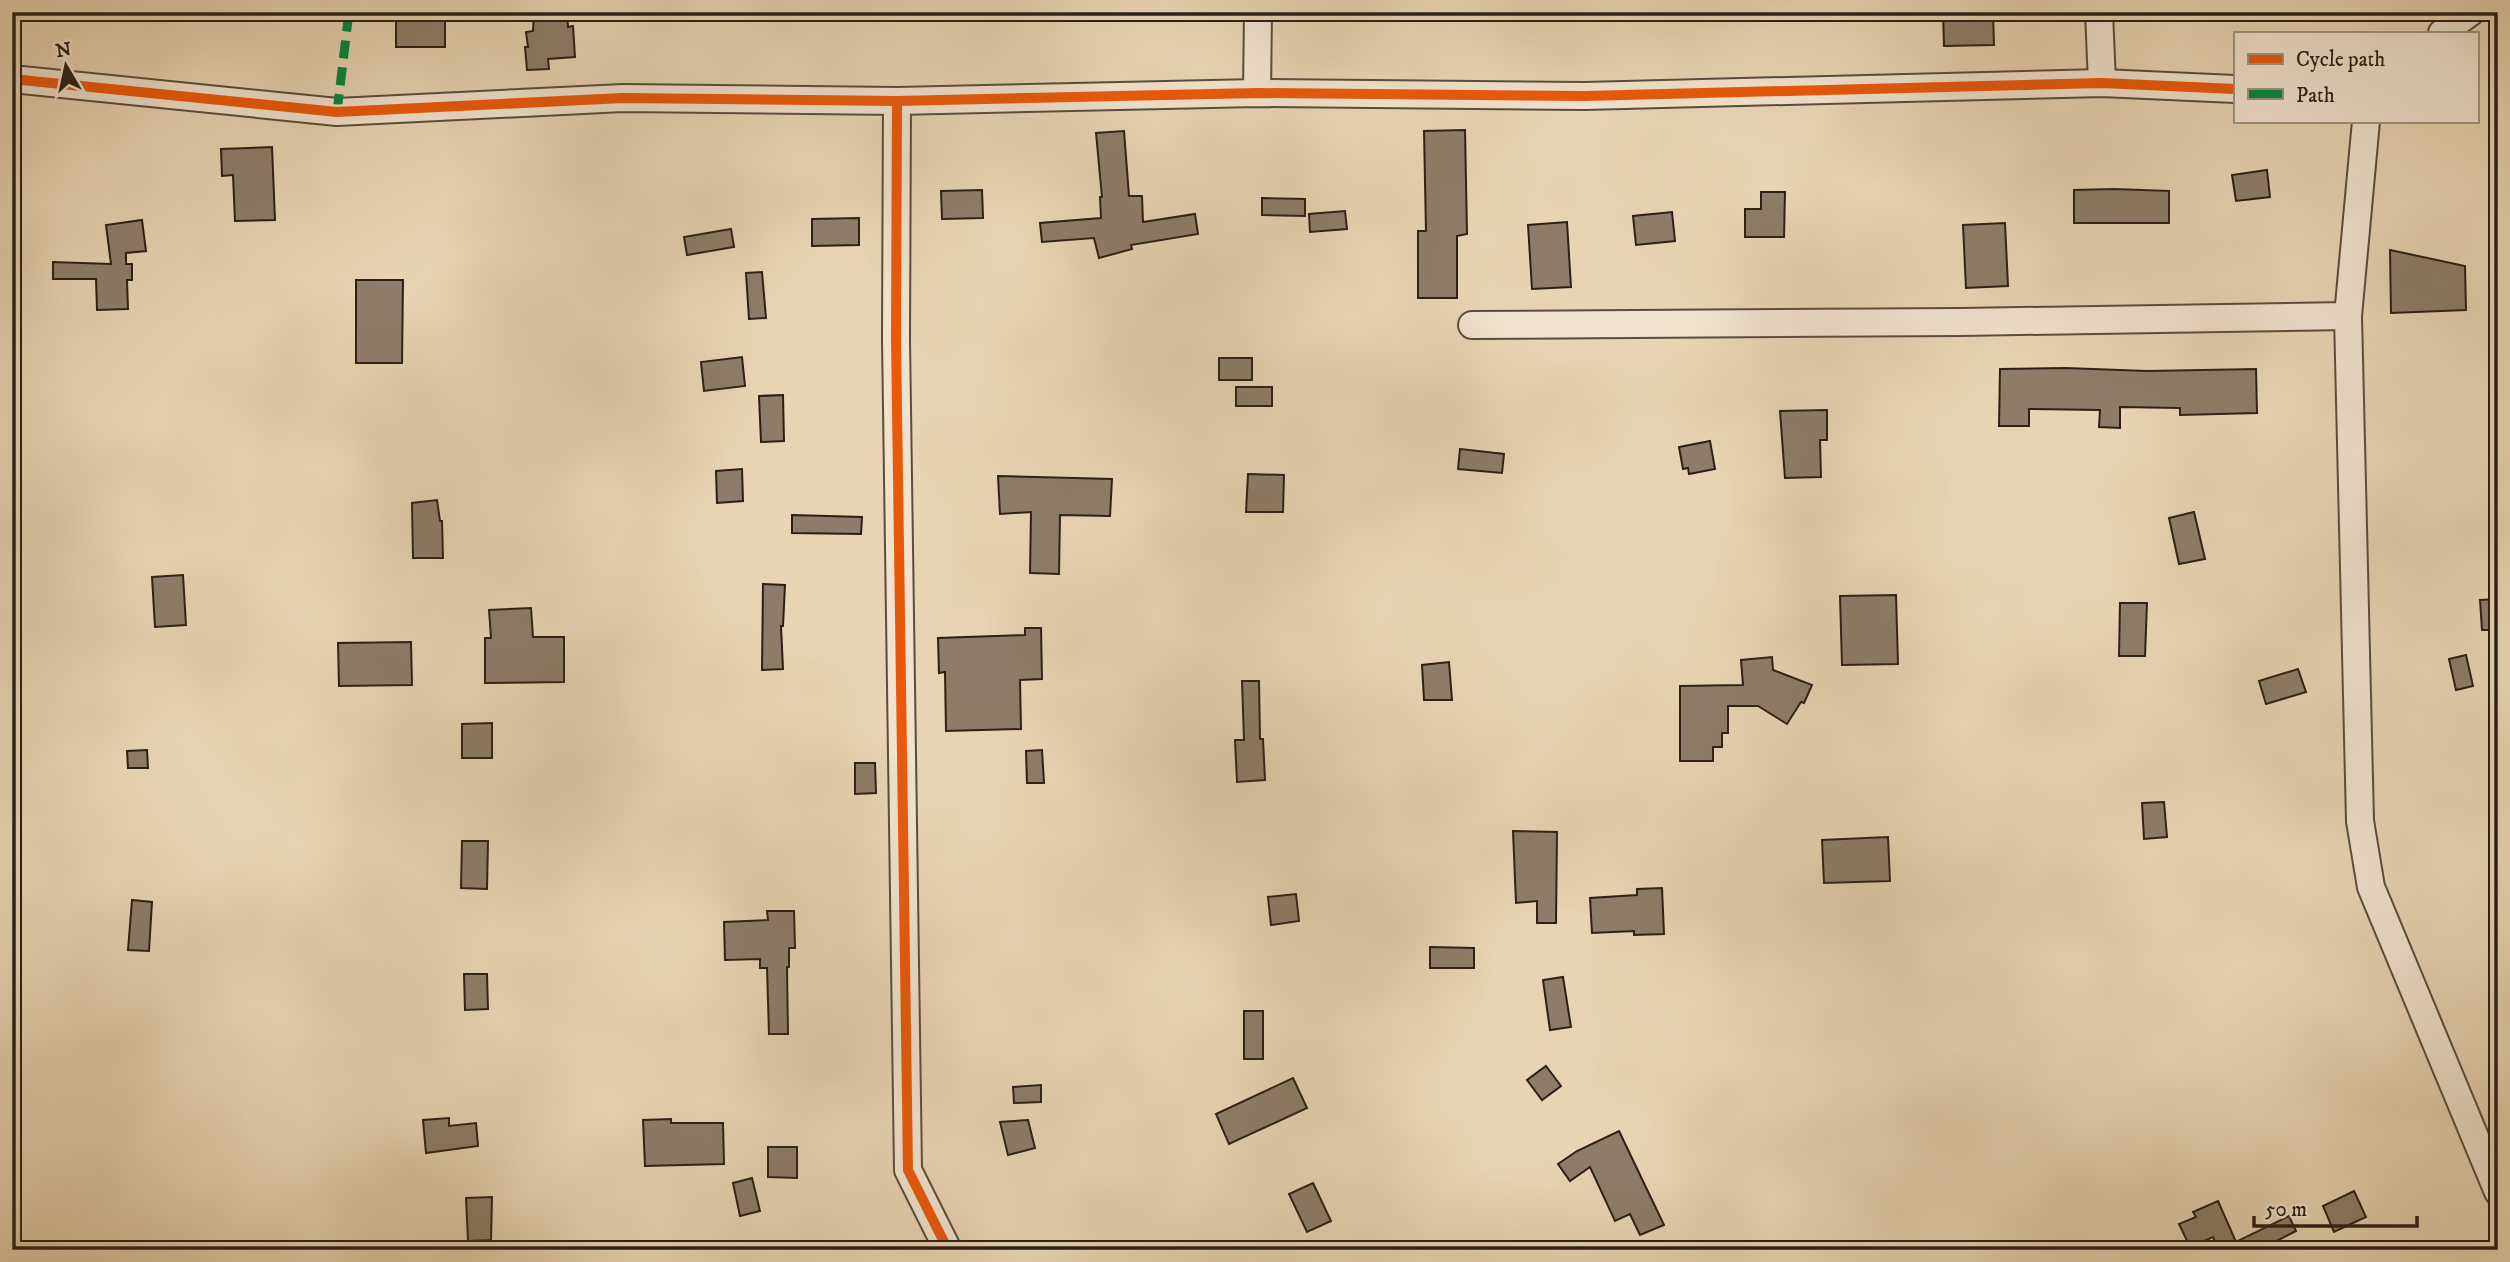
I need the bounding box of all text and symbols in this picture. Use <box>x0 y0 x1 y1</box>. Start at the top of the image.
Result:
north arrow <box>32 32 102 102</box>
legend <box>2234 32 2478 122</box>
text: N <box>54 38 73 63</box>
text: Cycle path <box>2296 47 2385 73</box>
text: Path <box>2296 83 2335 109</box>
scale bar <box>2254 1185 2417 1229</box>
text: 50 m <box>2265 1197 2307 1223</box>

